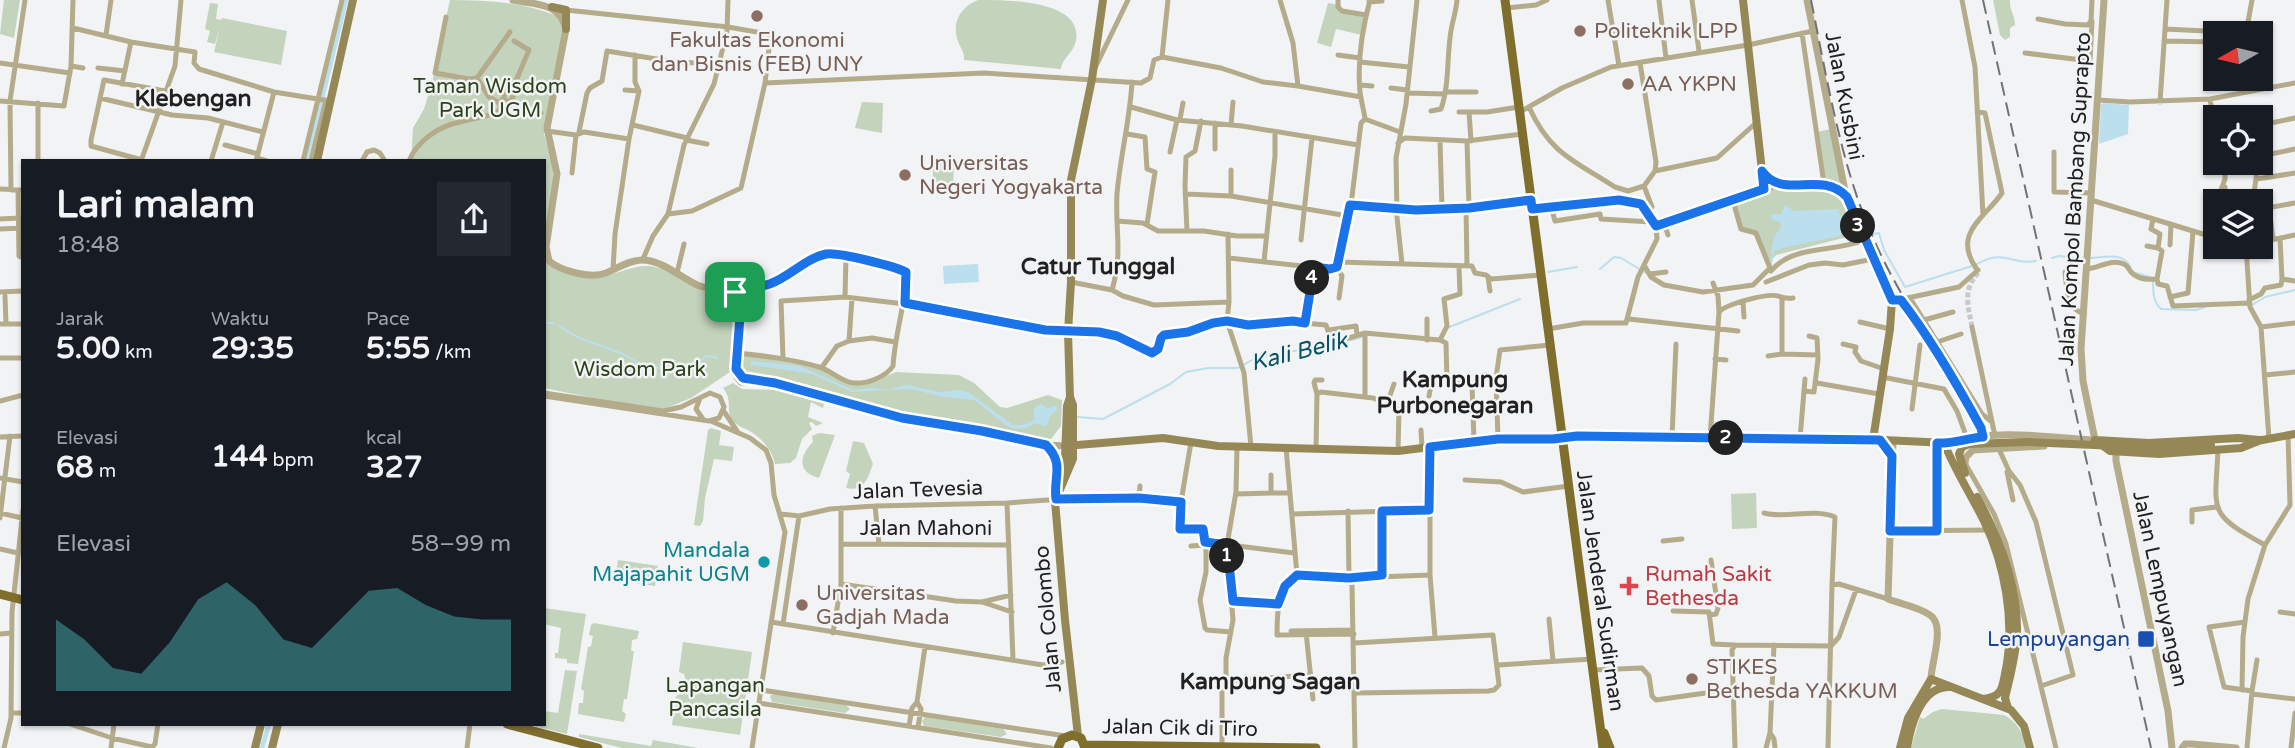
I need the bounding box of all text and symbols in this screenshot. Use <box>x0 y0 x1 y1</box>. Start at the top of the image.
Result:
marker: Fakultas Ekonomi dan Bisnis (FEB) UNY <box>749 8 765 24</box>
place label: Politeknik LPP <box>1594 19 1738 44</box>
north arrow <box>2203 21 2273 91</box>
map controls <box>2203 21 2273 259</box>
marker: Politeknik LPP <box>1572 23 1588 39</box>
place label: Fakultas Ekonomi dan Bisnis (FEB) UNY <box>651 28 863 77</box>
street label: Jalan Kusbini <box>1819 30 1869 162</box>
street label: Jalan Kompol Bambang Suprapto <box>2054 31 2096 367</box>
place label: AA YKPN <box>1642 72 1737 97</box>
park label: Taman Wisdom Park UGM <box>413 74 567 123</box>
marker: AA YKPN <box>1620 76 1636 92</box>
district label: Klebengan <box>134 85 252 113</box>
button: locate <box>2203 105 2273 175</box>
place label: Universitas Negeri Yogyakarta <box>919 151 1103 200</box>
marker: Universitas Negeri Yogyakarta <box>897 167 913 183</box>
text: Lari malam <box>56 182 255 228</box>
button: share <box>437 182 511 256</box>
button: layers <box>2203 189 2273 259</box>
pin: 3 <box>1840 208 1876 244</box>
text: 3 <box>1852 214 1863 236</box>
text: 18:48 <box>56 231 120 259</box>
district label: Catur Tunggal <box>1021 253 1175 281</box>
pin: 4 <box>1294 260 1330 296</box>
pin <box>705 262 765 322</box>
text: 4 <box>1306 266 1317 288</box>
icon: arrive <box>716 273 754 311</box>
text: Jarak <box>56 308 104 330</box>
text: Waktu <box>211 308 269 330</box>
text: Pace <box>366 308 410 330</box>
water label: Kali Belik <box>1248 326 1352 378</box>
text: 5.00 <box>56 330 120 367</box>
text: 29:35 <box>211 330 294 367</box>
text: 5:55 <box>366 330 430 367</box>
text: km <box>120 341 153 363</box>
text: /km <box>430 341 471 363</box>
park label: Wisdom Park <box>574 357 706 382</box>
district label: Kampung Purbonegaran <box>1377 366 1533 420</box>
pin: 2 <box>1708 420 1744 456</box>
text: 2 <box>1720 426 1731 448</box>
text: Elevasi <box>56 427 118 449</box>
text: kcal <box>366 427 402 449</box>
text: 144 <box>211 438 268 475</box>
text: 68 <box>56 449 94 486</box>
text: bpm <box>268 449 314 471</box>
text: 327 <box>366 449 423 486</box>
text: m <box>94 460 116 482</box>
street label: Jalan Jenderal Sudirman <box>1571 469 1629 713</box>
street label: Jalan Tevesia <box>853 475 983 505</box>
street label: Jalan Lempuyangan <box>2127 489 2193 689</box>
street label: Jalan Mahoni <box>860 516 992 541</box>
text: Elevasi <box>56 530 131 558</box>
text: 58–99 m <box>410 530 511 558</box>
place label: Mandala Majapahit UGM <box>592 538 750 587</box>
pin: 1 <box>1210 538 1244 574</box>
text: 1 <box>1221 544 1232 566</box>
street label: Jalan Colombo <box>1029 545 1067 693</box>
marker: Mandala Majapahit UGM <box>756 554 772 570</box>
place label: Rumah Sakit Bethesda <box>1645 562 1772 611</box>
marker: Rumah Sakit Bethesda <box>1619 576 1639 596</box>
place label: Universitas Gadjah Mada <box>816 581 949 630</box>
marker: Universitas Gadjah Mada <box>794 597 810 613</box>
place label: Lempuyangan <box>1987 627 2130 652</box>
marker: Lempuyangan <box>2136 629 2156 649</box>
place label: STIKES Bethesda YAKKUM <box>1706 655 1898 704</box>
district label: Kampung Sagan <box>1179 668 1361 696</box>
marker: STIKES Bethesda YAKKUM <box>1684 671 1700 687</box>
park label: Lapangan Pancasila <box>665 673 765 722</box>
street label: Jalan Cik di Tiro <box>1102 714 1258 742</box>

